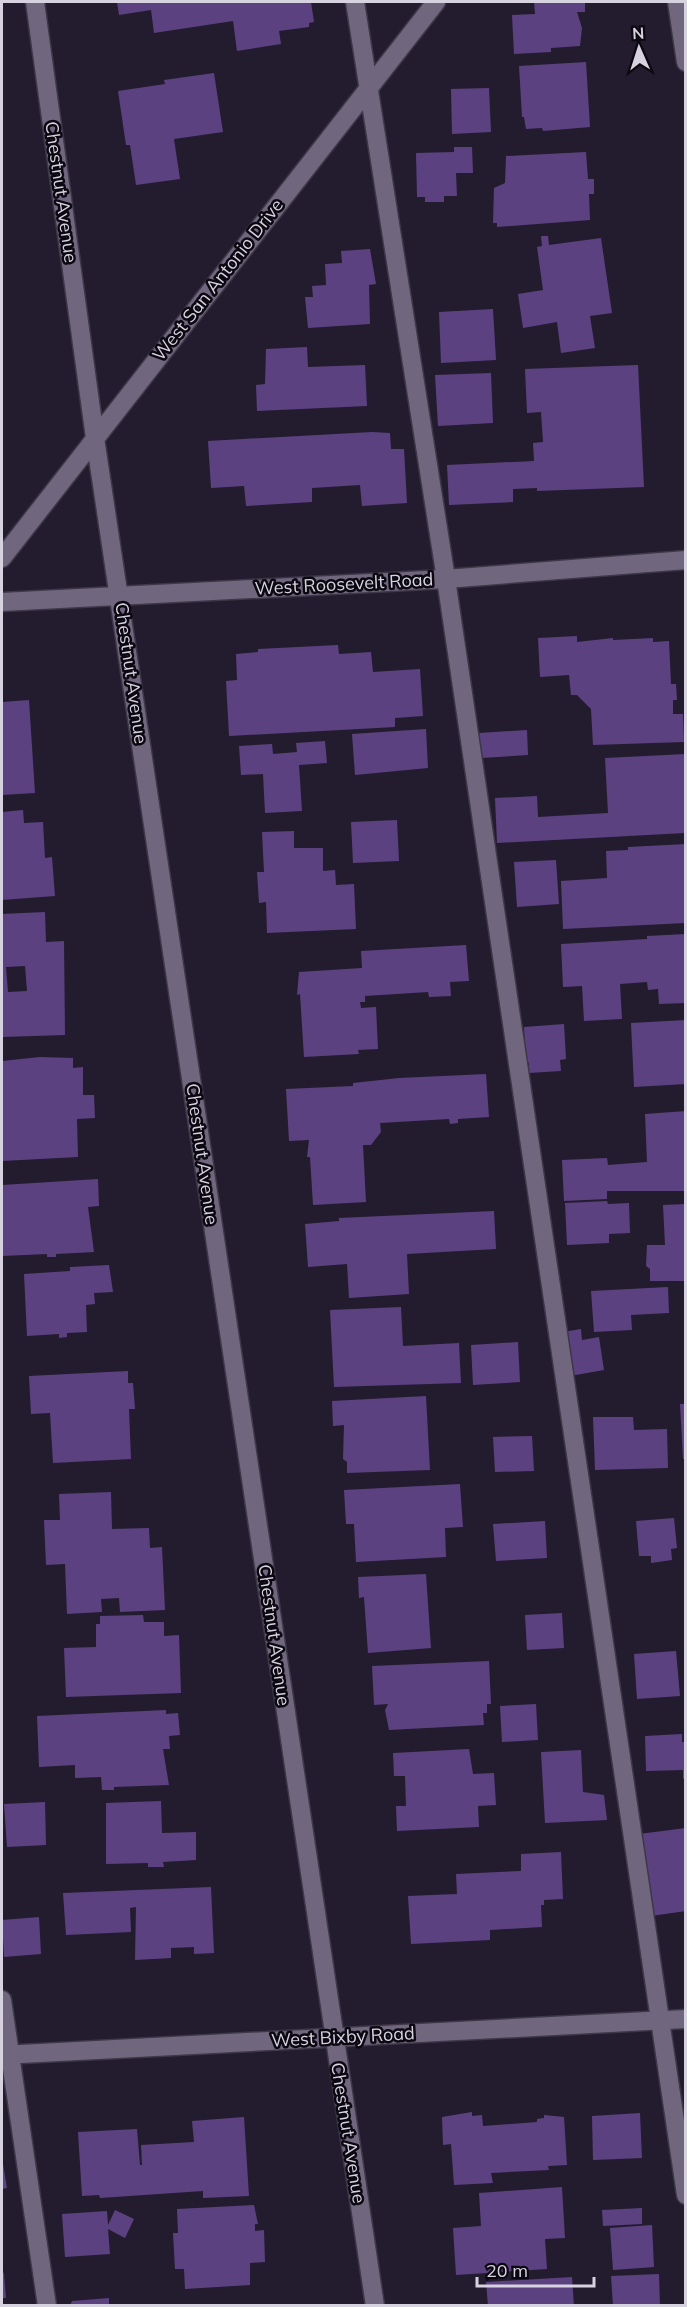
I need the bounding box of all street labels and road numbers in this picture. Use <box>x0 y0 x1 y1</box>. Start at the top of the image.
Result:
street label: Chestnut Avenue <box>40 120 83 264</box>
street label: West San Antonio Drive <box>147 194 288 365</box>
street label: West Roosevelt Road <box>254 567 434 600</box>
street label: Chestnut Avenue <box>110 601 153 745</box>
street label: Chestnut Avenue <box>181 1082 224 1226</box>
street label: Chestnut Avenue <box>253 1563 296 1707</box>
street label: West Bixby Road <box>271 2021 415 2052</box>
street label: Chestnut Avenue <box>326 2061 371 2205</box>

